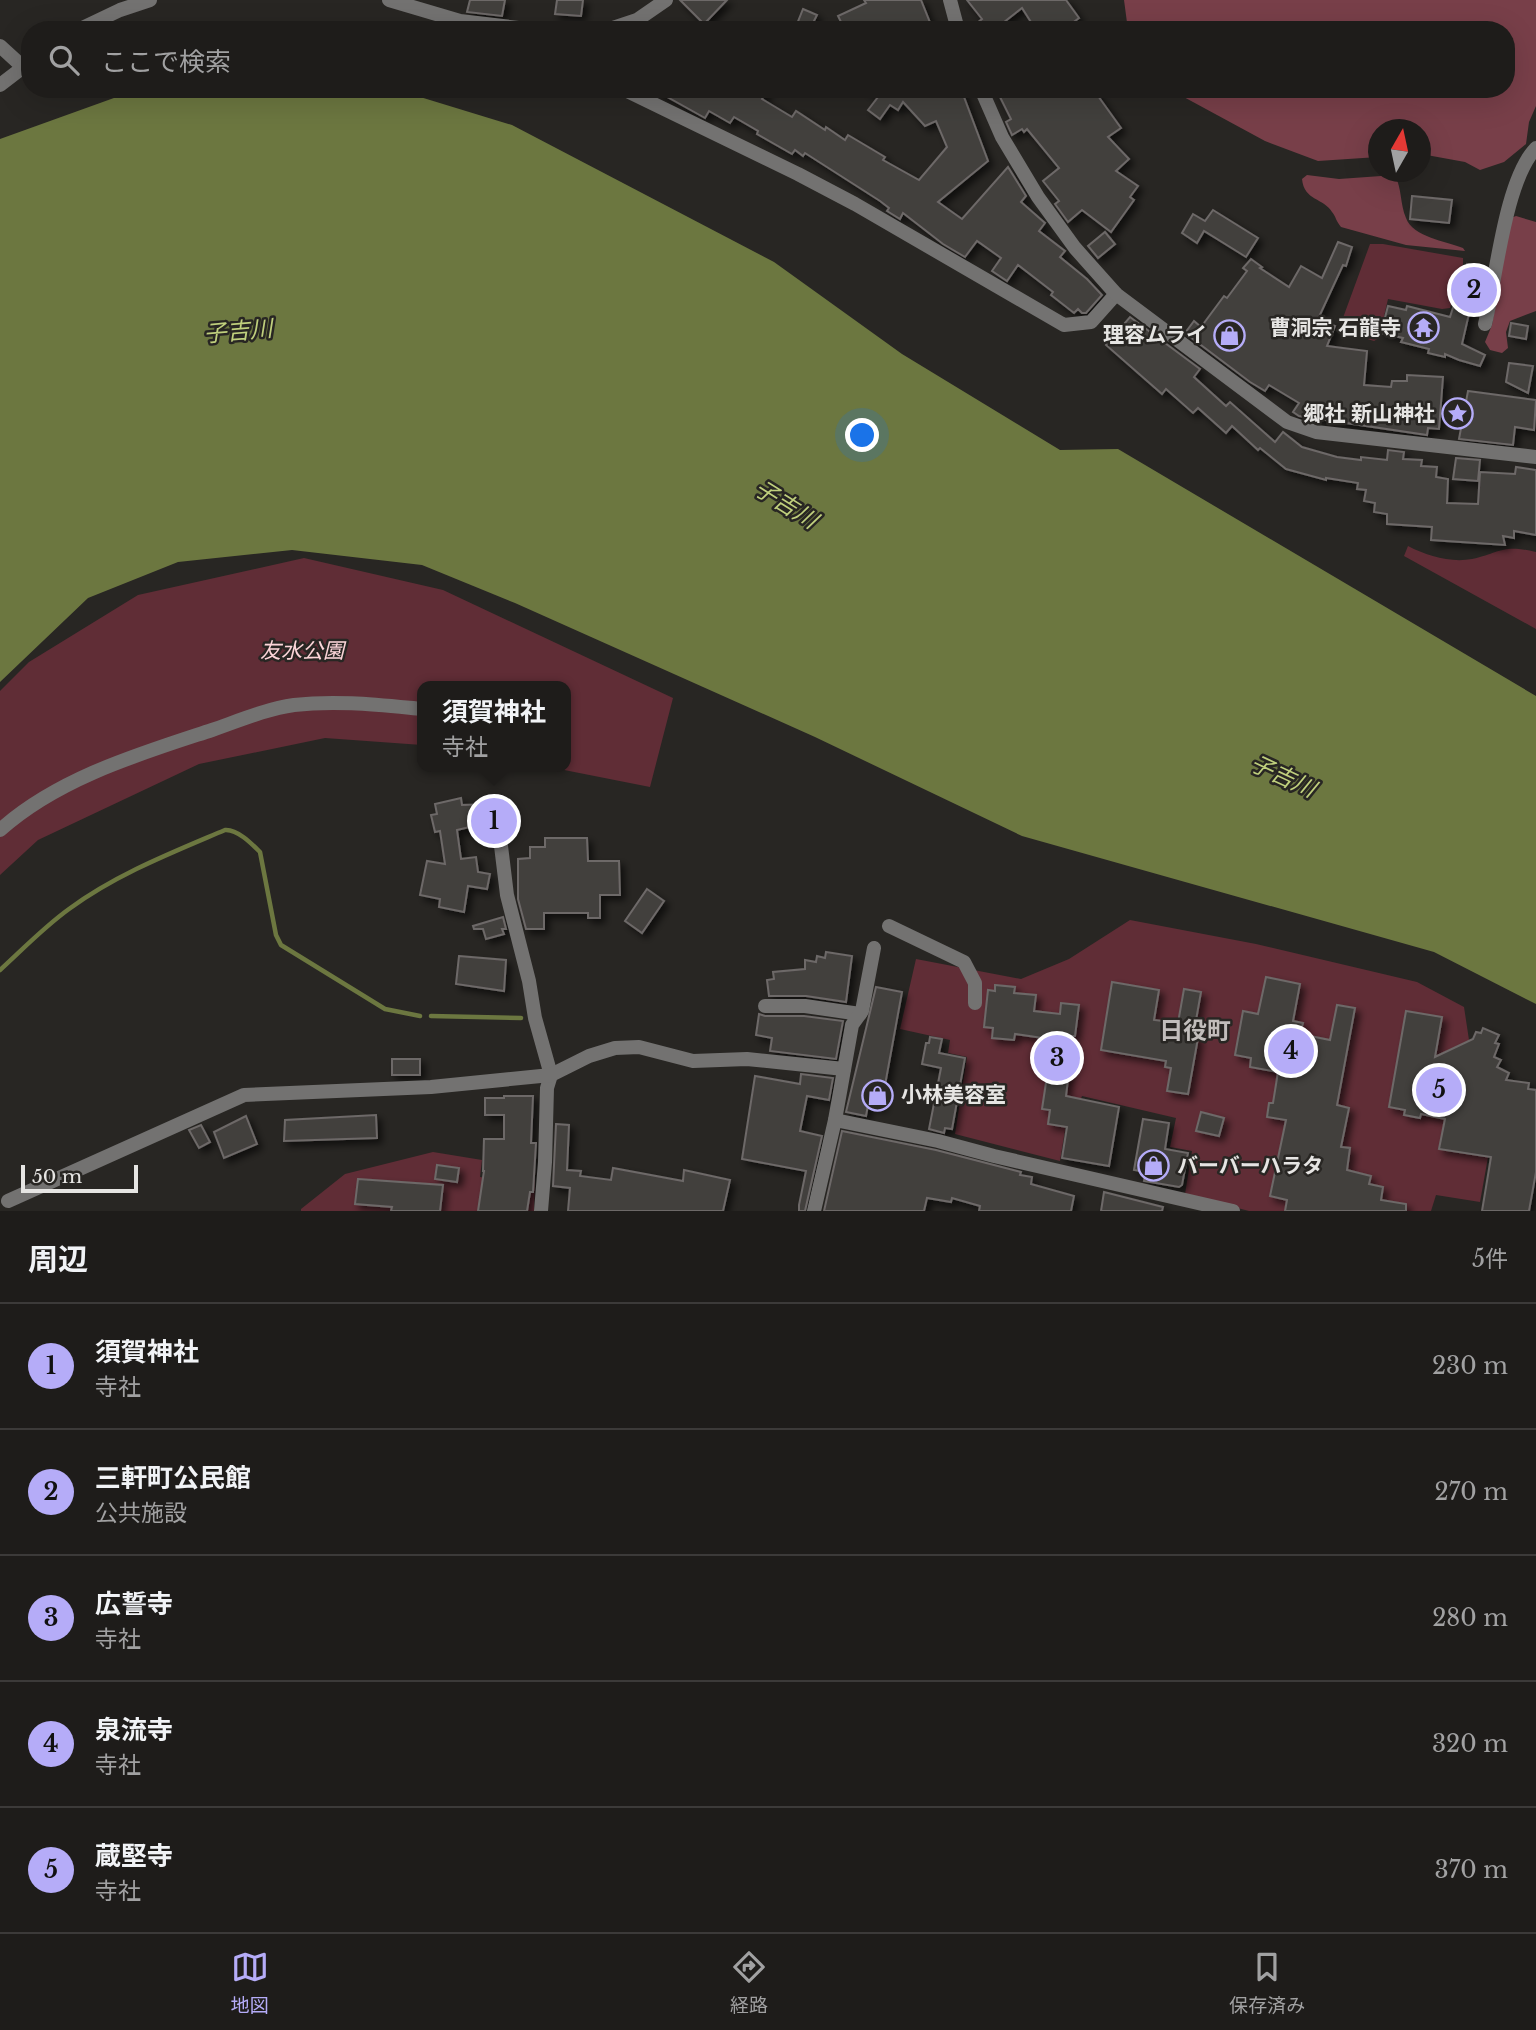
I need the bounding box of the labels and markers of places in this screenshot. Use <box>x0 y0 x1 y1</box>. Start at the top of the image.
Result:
pin: 2 <box>1451 264 1497 316</box>
temple icon: 曹洞宗 石龍寺 <box>1407 311 1441 345</box>
place label: 曹洞宗 石龍寺 <box>1269 315 1401 341</box>
shop icon: 理容ムライ <box>1213 318 1247 352</box>
place label: 理容ムライ <box>1103 322 1207 348</box>
place icon: 郷社 新山神社 <box>1441 397 1475 431</box>
place label: 郷社 新山神社 <box>1303 401 1435 427</box>
pin: 1 <box>471 795 517 847</box>
pin: 4 <box>1268 1025 1314 1077</box>
pin: 3 <box>1034 1032 1080 1084</box>
pin: 5 <box>1416 1064 1462 1116</box>
shop icon: 小林美容室 <box>861 1078 895 1112</box>
place label: 小林美容室 <box>901 1082 1006 1108</box>
shop icon: バーバーハラタ <box>1137 1149 1171 1183</box>
place label: バーバーハラタ <box>1177 1153 1323 1179</box>

